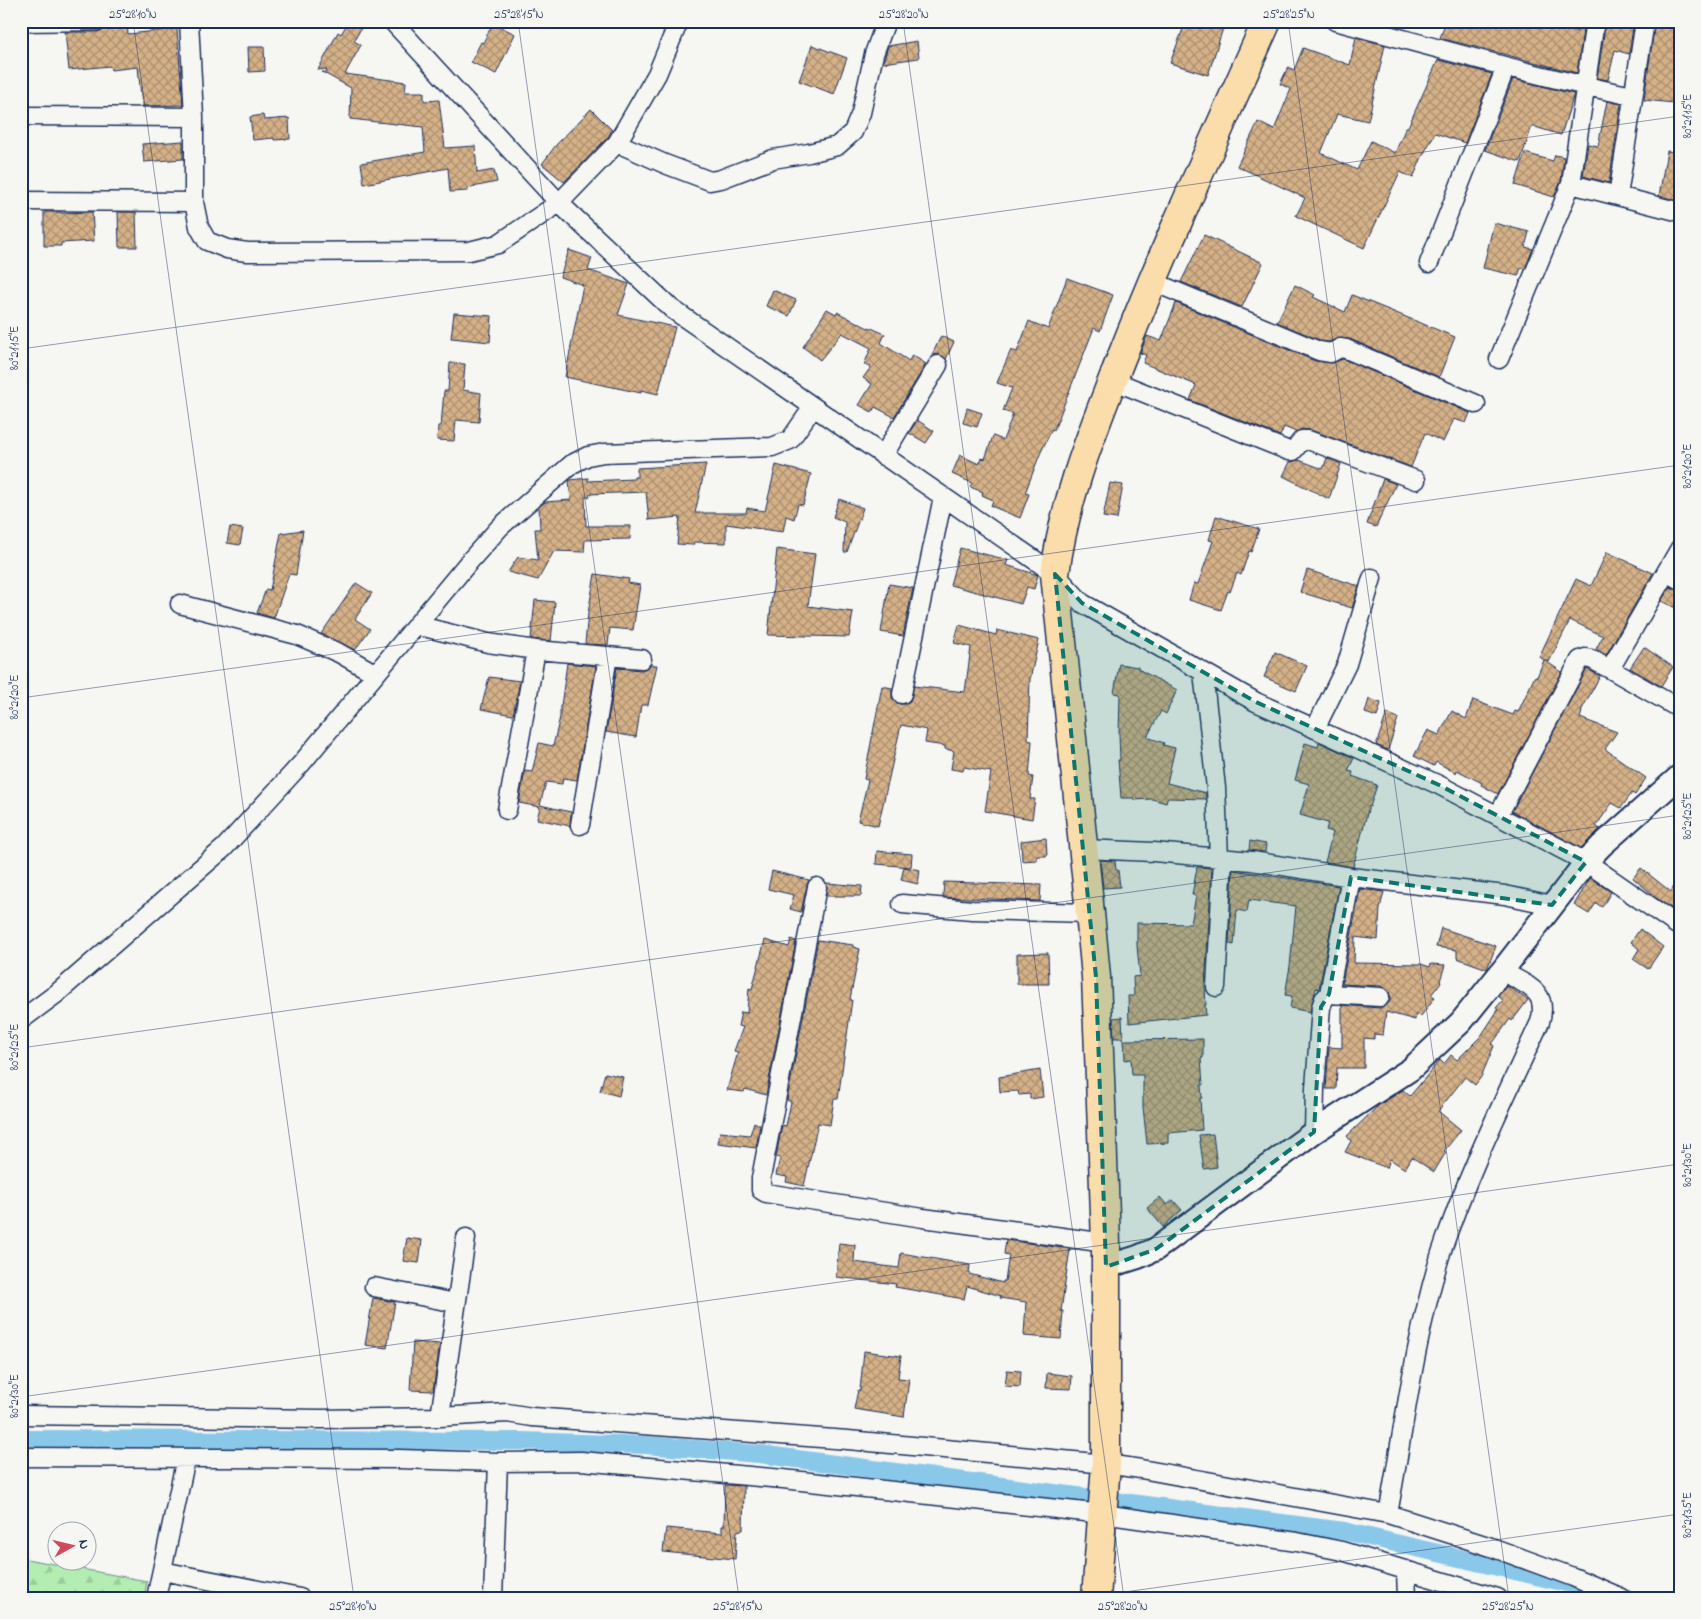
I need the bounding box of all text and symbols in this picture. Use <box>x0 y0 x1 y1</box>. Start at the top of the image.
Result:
text: 25°28'10"N <box>109 6 157 24</box>
text: 25°28'15"N <box>494 6 544 24</box>
text: 25°28'20"N <box>879 6 929 24</box>
text: 25°28'25"N <box>1263 6 1315 24</box>
text: 80°21'15"E <box>1679 94 1697 138</box>
text: 80°21'15"E <box>6 326 24 370</box>
text: 80°21'20"E <box>1679 443 1697 489</box>
text: 80°21'20"E <box>6 674 24 720</box>
text: 80°21'25"E <box>1679 793 1697 839</box>
text: 80°21'25"E <box>6 1024 24 1070</box>
text: 80°21'30"E <box>1679 1143 1697 1187</box>
text: 80°21'30"E <box>6 1374 24 1418</box>
text: 80°21'35"E <box>1679 1492 1697 1538</box>
north arrow <box>48 1522 98 1572</box>
text: N <box>72 1538 94 1551</box>
text: 25°28'10"N <box>329 1598 377 1616</box>
text: 25°28'15"N <box>713 1598 763 1616</box>
text: 25°28'20"N <box>1098 1598 1148 1616</box>
text: 25°28'25"N <box>1482 1598 1534 1616</box>

